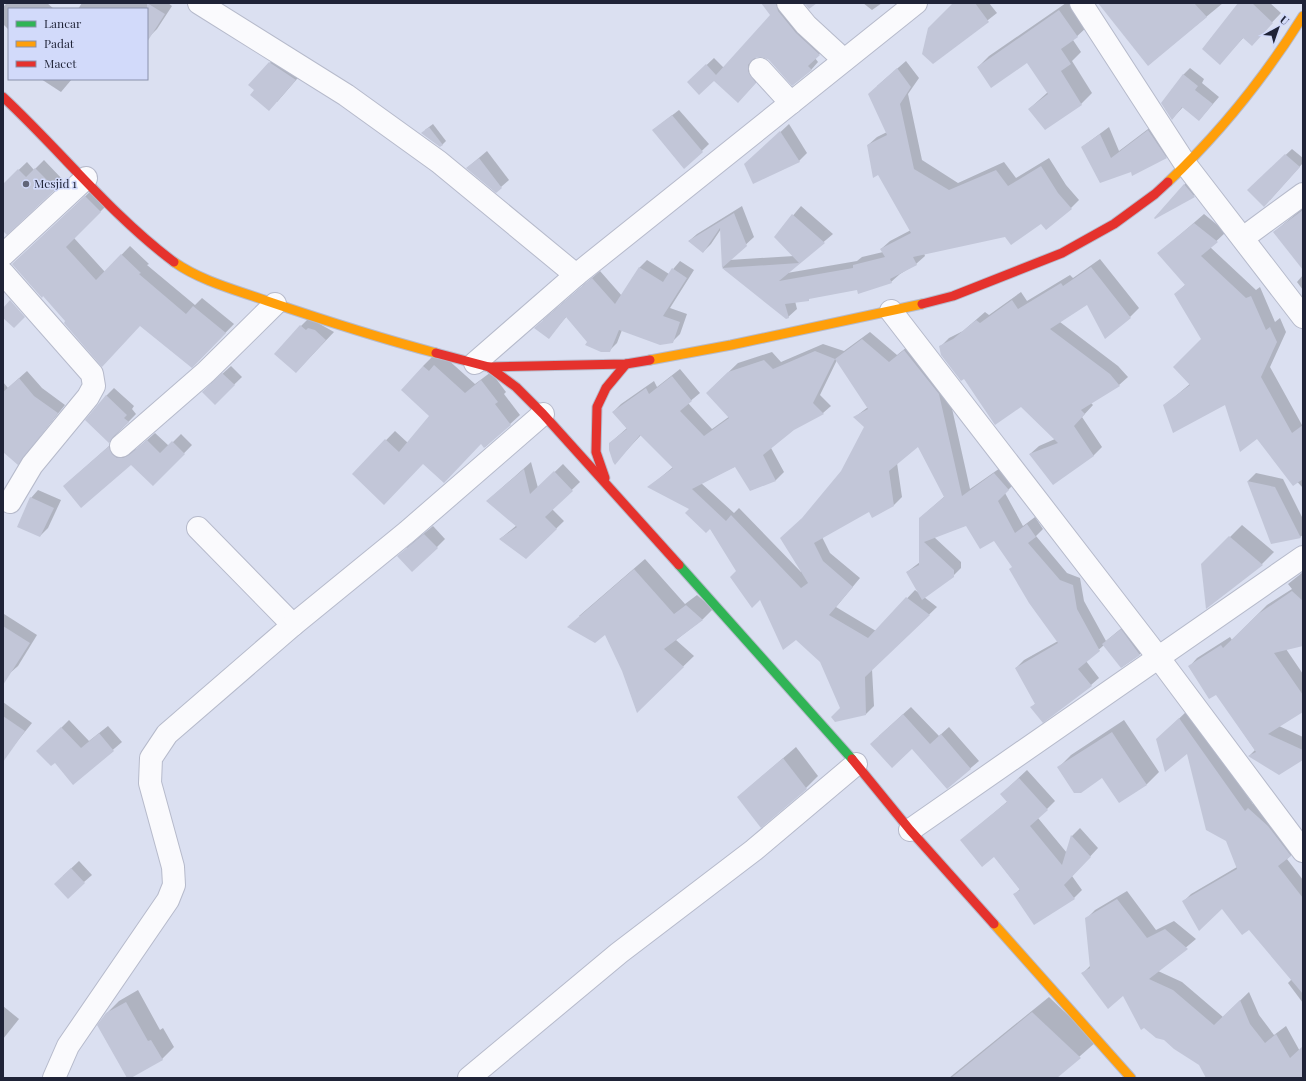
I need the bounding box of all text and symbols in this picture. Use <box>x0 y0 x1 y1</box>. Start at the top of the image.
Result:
legend <box>8 8 148 80</box>
north arrow <box>1258 8 1298 48</box>
text: U <box>1277 12 1293 28</box>
text: Lancar <box>44 15 82 31</box>
text: Padat <box>44 35 75 51</box>
text: Macet <box>44 55 77 71</box>
place label: Mesjid 1 <box>34 175 77 191</box>
marker: Mesjid 1 <box>21 179 31 189</box>

